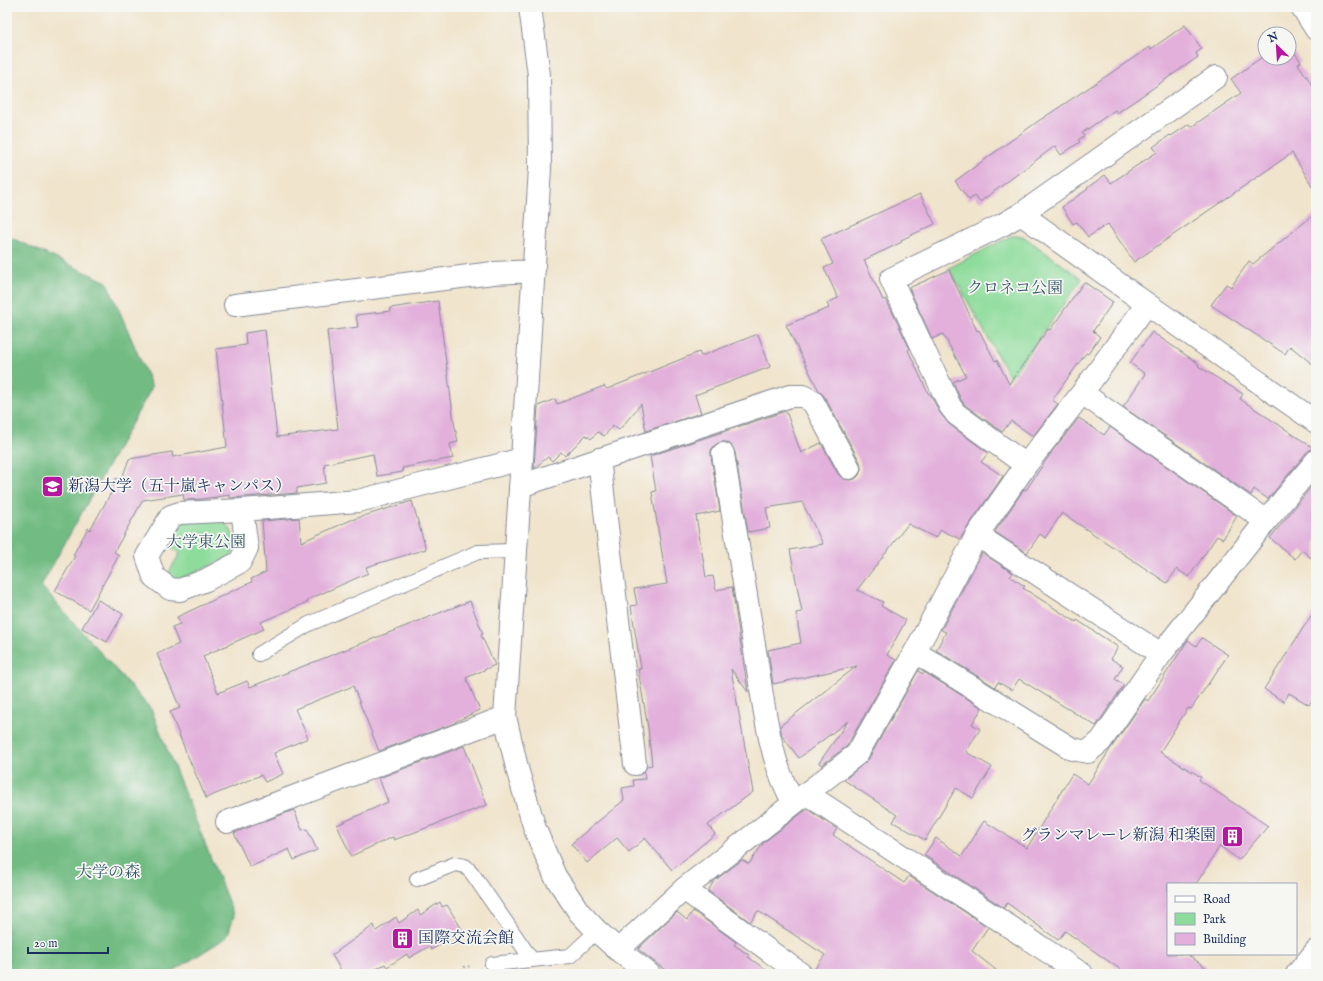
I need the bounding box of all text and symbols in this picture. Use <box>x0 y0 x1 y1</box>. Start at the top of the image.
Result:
north arrow <box>1257 26 1297 66</box>
text: N <box>1265 29 1281 47</box>
park label: クロネコ公園 <box>967 279 1063 299</box>
school or university icon: 新潟大学（五十嵐キャンパス） <box>39 474 65 500</box>
place label: 新潟大学（五十嵐キャンパス） <box>68 477 291 497</box>
park label: 大学東公園 <box>166 533 246 553</box>
building icon: グランマレーレ新潟 和楽園 <box>1219 823 1245 849</box>
place label: グランマレーレ新潟 和楽園 <box>1021 826 1216 846</box>
park label: 大学の森 <box>76 863 140 883</box>
legend <box>1167 883 1297 955</box>
text: Road <box>1203 892 1231 907</box>
text: Park <box>1203 912 1226 927</box>
building icon: 国際交流会館 <box>389 926 415 952</box>
scale bar <box>28 929 108 955</box>
place label: 国際交流会館 <box>418 929 514 949</box>
text: Building <box>1203 932 1247 947</box>
text: 20 m <box>34 936 57 951</box>

